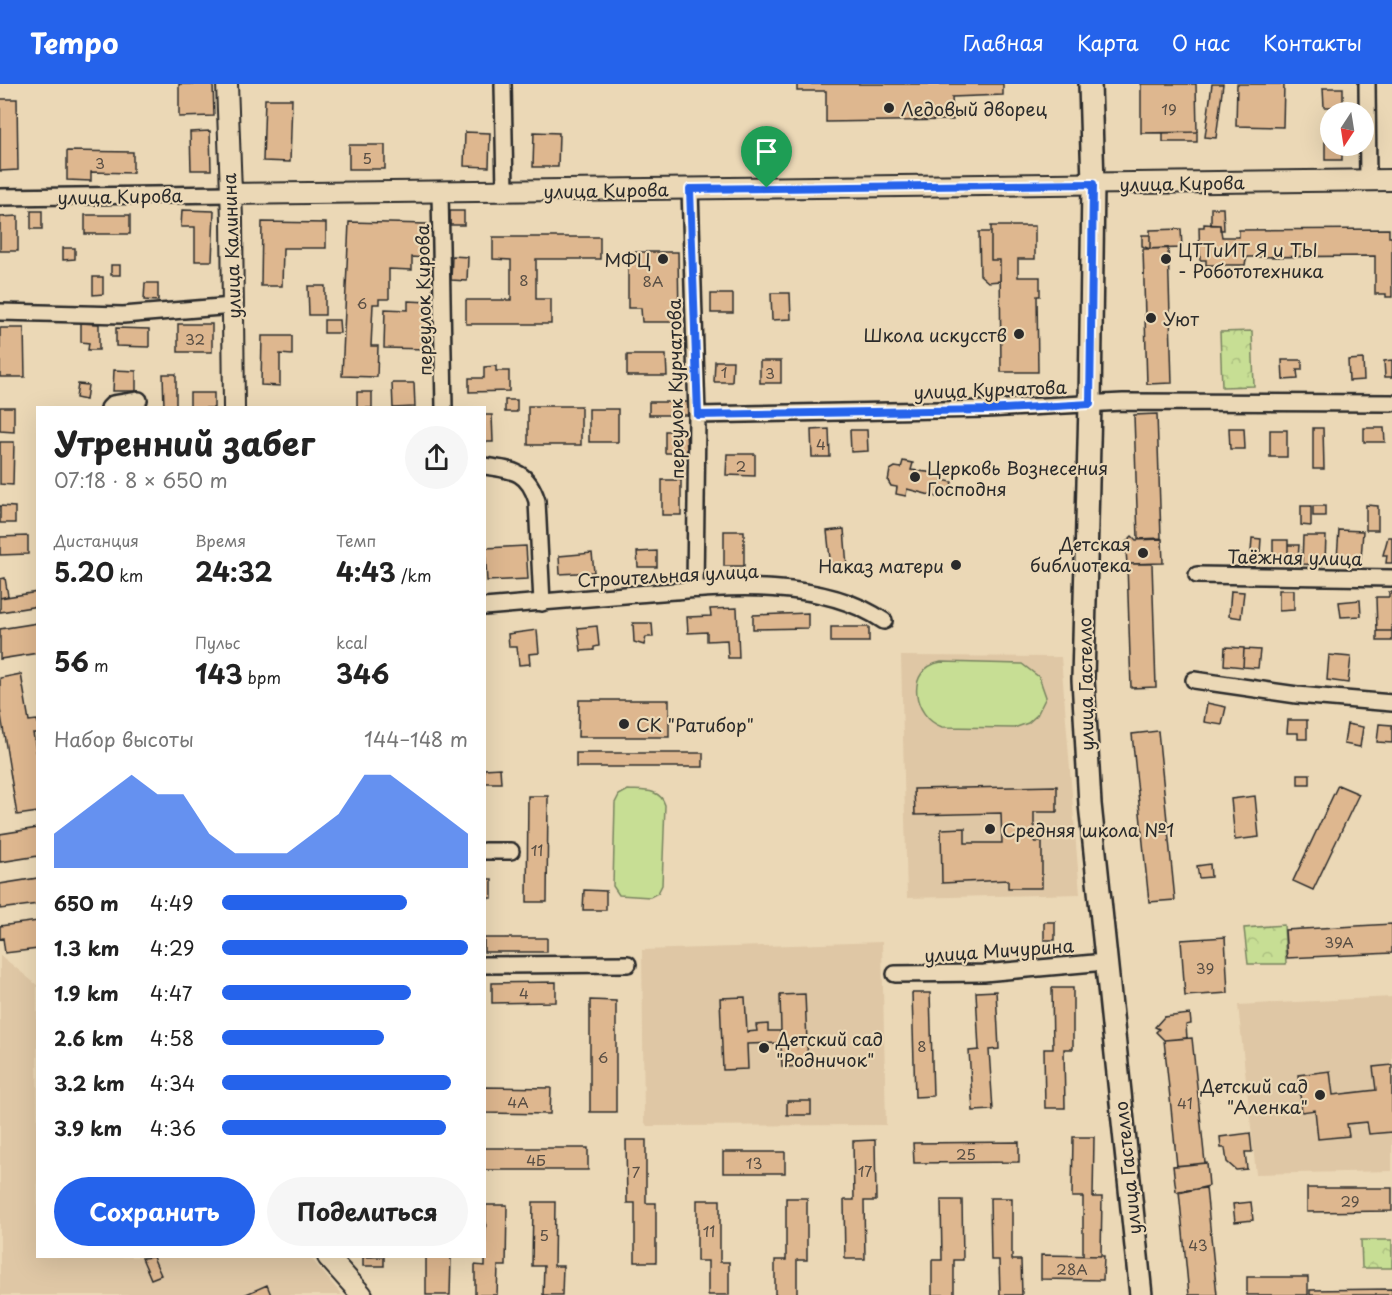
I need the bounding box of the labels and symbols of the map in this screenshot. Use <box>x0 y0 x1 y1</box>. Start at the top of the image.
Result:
place label: Ледовый дворец <box>901 95 1048 122</box>
house number: 19 <box>1161 97 1177 120</box>
marker: Ледовый дворец <box>882 101 896 115</box>
north arrow <box>1320 102 1374 156</box>
pin <box>741 126 792 188</box>
house number: 5 <box>362 146 372 169</box>
house number: 3 <box>95 151 105 174</box>
street label: улица Кирова <box>1119 168 1246 198</box>
street label: улица Калинина <box>215 172 247 319</box>
street label: улица Кирова <box>543 175 670 205</box>
street label: улица Кирова <box>57 181 184 211</box>
street label: переулок Кирова <box>408 223 438 376</box>
place label: ЦТТиИТ Я и ТЫ - Робототехника <box>1178 236 1324 284</box>
place label: МФЦ <box>604 246 651 273</box>
marker: МФЦ <box>656 252 670 266</box>
marker: ЦТТиИТ Я и ТЫ - Робототехника <box>1159 252 1173 266</box>
house number: 8 <box>519 268 529 291</box>
house number: 8А <box>643 269 663 292</box>
house number: 6 <box>357 291 367 314</box>
street label: переулок Курчатова <box>660 298 690 479</box>
place label: Уют <box>1163 305 1199 332</box>
marker: Уют <box>1144 311 1158 325</box>
place label: Школа искусств <box>863 321 1007 348</box>
house number: 32 <box>185 327 205 350</box>
marker: Школа искусств <box>1012 327 1026 341</box>
house number: 1 <box>721 360 727 383</box>
house number: 3 <box>765 361 775 384</box>
street label: улица Курчатова <box>913 373 1068 405</box>
house number: 4 <box>816 432 826 455</box>
house number: 2 <box>736 454 746 477</box>
place label: Церковь Вознесения Господня <box>927 454 1108 502</box>
marker: Церковь Вознесения Господня <box>908 470 922 484</box>
place label: Детская библиотека <box>1030 530 1132 578</box>
street label: Таёжная улица <box>1227 542 1363 572</box>
marker: Детская библиотека <box>1136 546 1150 560</box>
place label: Наказ матери <box>818 552 944 579</box>
street label: Строительная улица <box>577 557 760 593</box>
marker: Наказ матери <box>949 558 963 572</box>
street label: улица Гастелло <box>1070 617 1100 751</box>
place label: СК "Ратибор" <box>636 711 754 738</box>
marker: СК "Ратибор" <box>617 717 631 731</box>
place label: Средняя школа №1 <box>1002 816 1174 843</box>
marker: Средняя школа №1 <box>983 822 997 836</box>
house number: 11 <box>531 838 543 861</box>
house number: 39А <box>1324 930 1354 953</box>
street label: улица Мичурина <box>923 931 1075 969</box>
house number: 39 <box>1196 956 1214 979</box>
house number: 4 <box>519 981 529 1004</box>
place label: Детский сад "Родничок" <box>775 1025 883 1073</box>
house number: 8 <box>917 1034 927 1057</box>
marker: Детский сад "Родничок" <box>757 1041 771 1055</box>
house number: 6 <box>598 1045 608 1068</box>
place label: Детский сад "Аленка" <box>1200 1072 1308 1120</box>
marker: Детский сад "Аленка" <box>1313 1088 1327 1102</box>
house number: 4А <box>507 1090 529 1113</box>
house number: 41 <box>1177 1091 1193 1114</box>
street label: улица Гастелло <box>1107 1100 1147 1236</box>
house number: 25 <box>956 1142 976 1165</box>
house number: 4Б <box>526 1148 546 1171</box>
house number: 13 <box>746 1151 762 1174</box>
house number: 17 <box>858 1159 872 1182</box>
house number: 7 <box>632 1160 641 1183</box>
house number: 29 <box>1340 1189 1360 1212</box>
house number: 11 <box>703 1219 715 1242</box>
house number: 5 <box>539 1223 549 1246</box>
house number: 43 <box>1188 1233 1208 1256</box>
house number: 28А <box>1056 1257 1088 1280</box>

